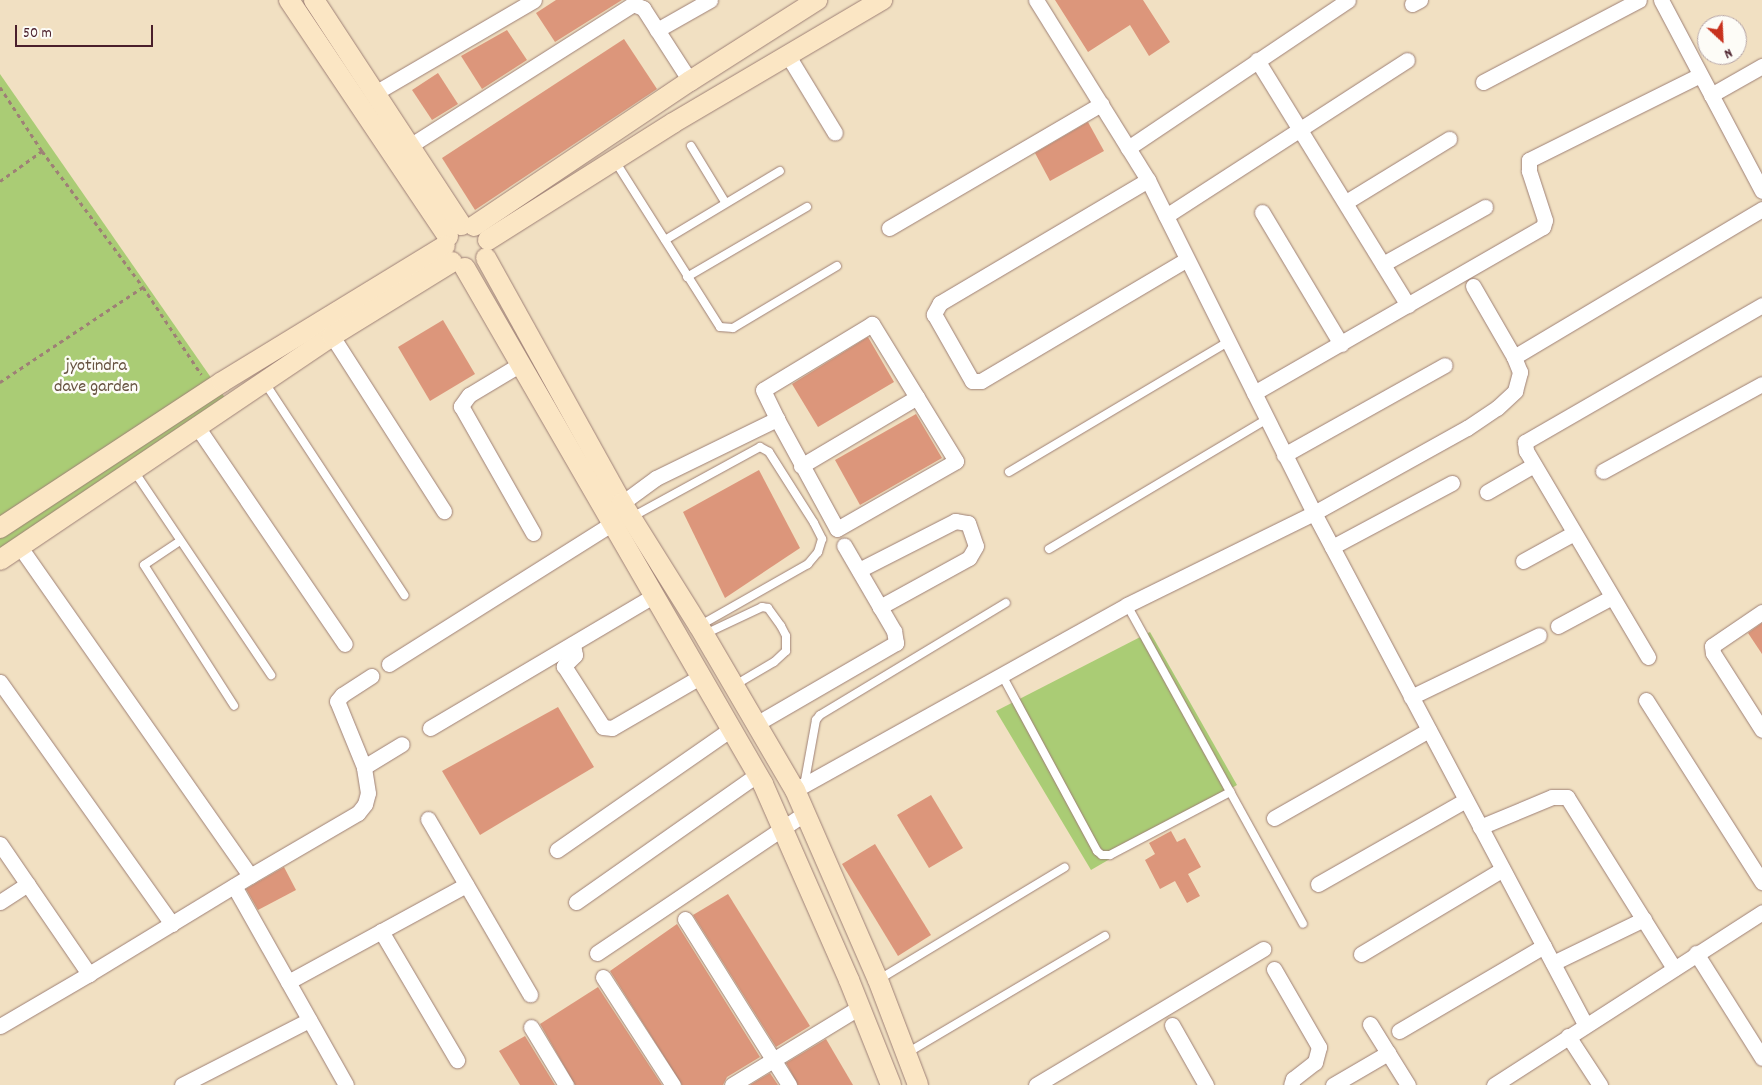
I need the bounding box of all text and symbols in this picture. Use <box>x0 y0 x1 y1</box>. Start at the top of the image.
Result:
scale bar <box>18 15 155 47</box>
north arrow <box>1697 15 1747 65</box>
text: 50 m <box>23 23 52 45</box>
text: N <box>1721 42 1735 63</box>
park label: jyotindra dave garden <box>54 357 138 399</box>

